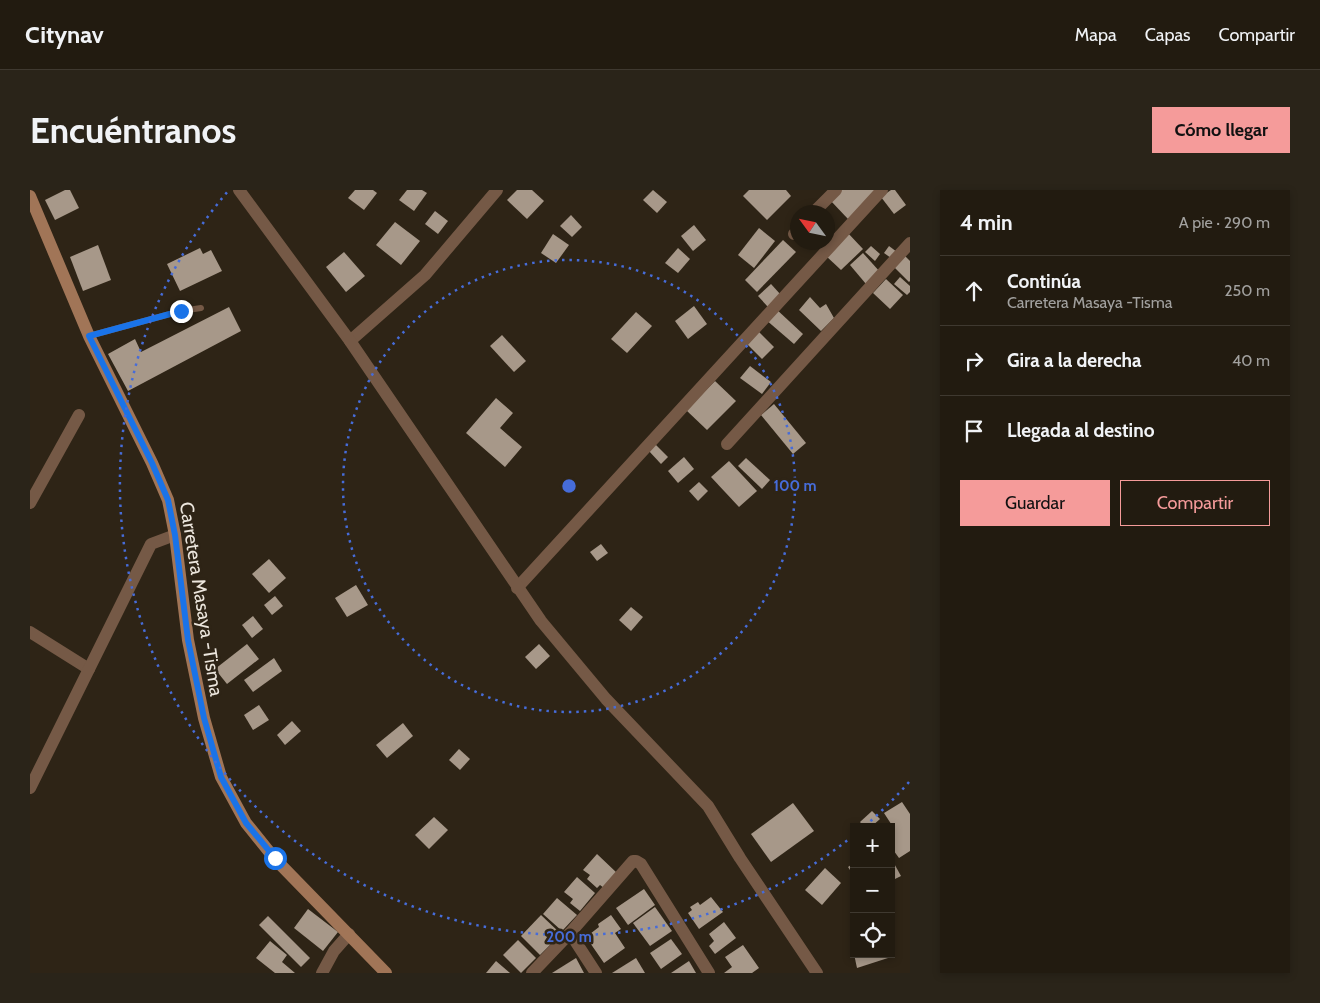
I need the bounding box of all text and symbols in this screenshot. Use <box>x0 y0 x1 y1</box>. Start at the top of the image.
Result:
text: Citynav <box>25 20 104 49</box>
text: Mapa <box>1075 24 1117 46</box>
text: Capas <box>1145 24 1191 46</box>
text: Compartir <box>1219 24 1295 46</box>
button: Cómo llegar <box>1152 107 1290 153</box>
text: Encuéntranos <box>30 109 236 152</box>
north arrow <box>790 205 835 250</box>
text: 4 min <box>960 210 1013 235</box>
text: A pie · 290 m <box>1179 213 1270 232</box>
text: Continúa <box>1007 270 1081 293</box>
icon: ahead <box>960 277 988 305</box>
text: 250 m <box>1224 281 1270 300</box>
text: Carretera Masaya -Tisma <box>1007 293 1172 312</box>
route end <box>170 300 193 323</box>
icon: right <box>960 347 988 375</box>
text: Gira a la derecha <box>1007 349 1142 372</box>
text: 40 m <box>1232 351 1270 370</box>
icon: arrive <box>960 417 988 445</box>
text: Llegada al destino <box>1007 419 1154 442</box>
centre of rings <box>560 477 578 495</box>
text: 100 m <box>773 477 817 495</box>
button: Guardar <box>960 480 1110 526</box>
button: Compartir <box>1120 480 1270 526</box>
street label: Carretera Masaya -Tisma <box>175 500 228 698</box>
map controls <box>850 823 895 958</box>
button: + <box>850 823 895 868</box>
route start <box>264 847 287 870</box>
button: − <box>850 868 895 913</box>
button: locate <box>850 913 895 958</box>
text: 200 m <box>546 928 592 946</box>

